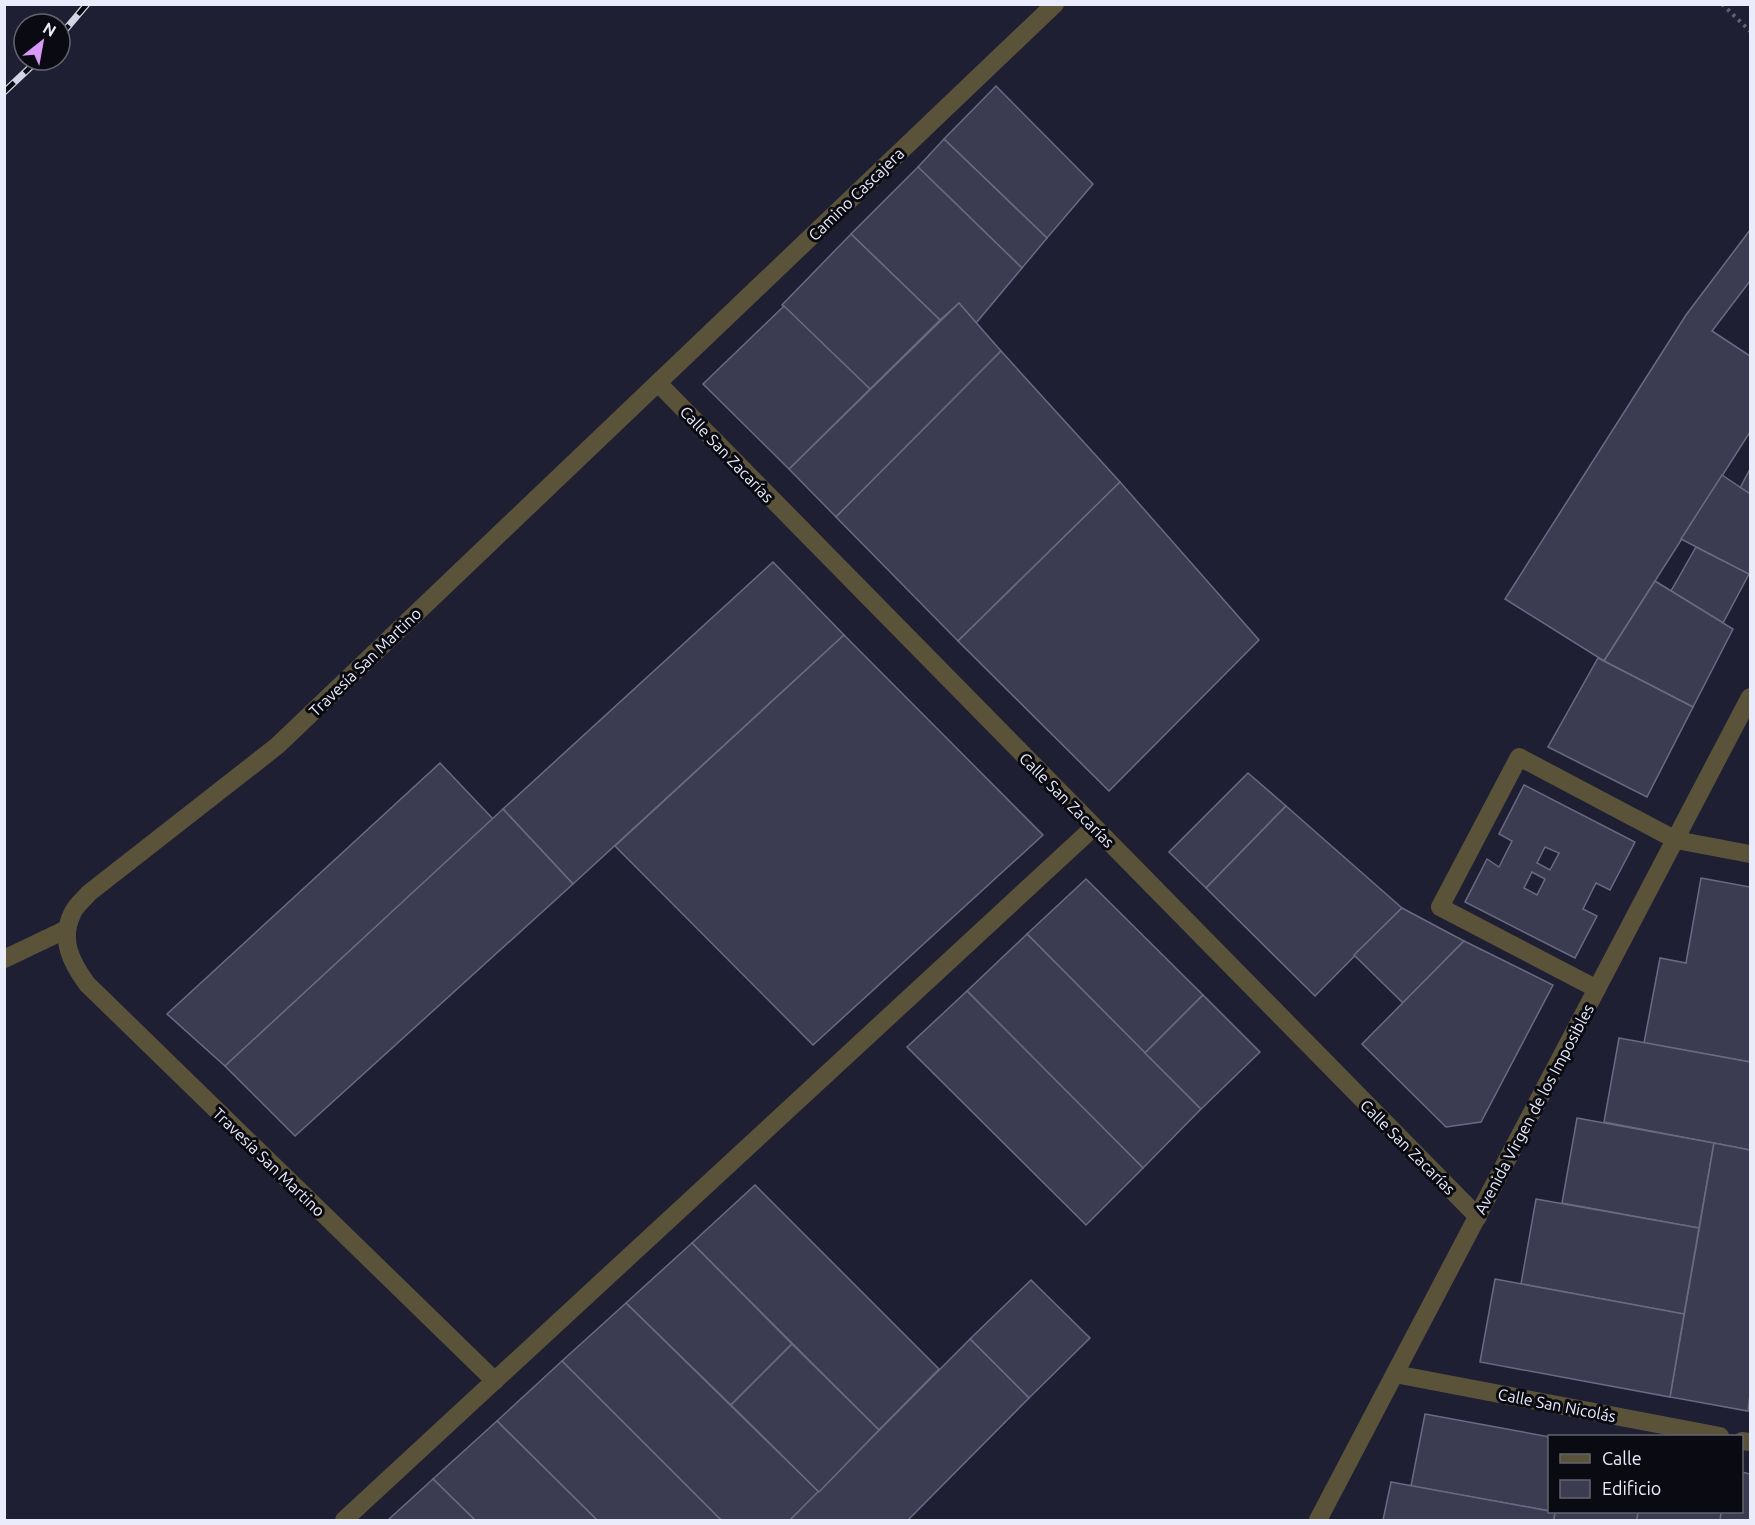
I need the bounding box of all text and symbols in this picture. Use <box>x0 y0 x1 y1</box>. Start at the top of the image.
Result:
north arrow <box>12 12 72 72</box>
text: N <box>40 18 59 40</box>
street label: Camino Cascajera <box>805 144 907 244</box>
street label: Calle San Zacarías <box>677 402 777 506</box>
street label: Travesía San Martino <box>305 604 425 720</box>
street label: Calle San Zacarías <box>1016 749 1118 851</box>
street label: Avenida Virgen de los Imposibles <box>1471 1001 1597 1217</box>
street label: Calle San Zacarías <box>1357 1096 1459 1198</box>
street label: Travesía San Martino <box>209 1104 329 1220</box>
street label: Calle San Nicolás <box>1496 1385 1618 1425</box>
legend <box>1548 1435 1743 1513</box>
text: Calle <box>1602 1448 1642 1468</box>
text: Edificio <box>1602 1478 1661 1498</box>

